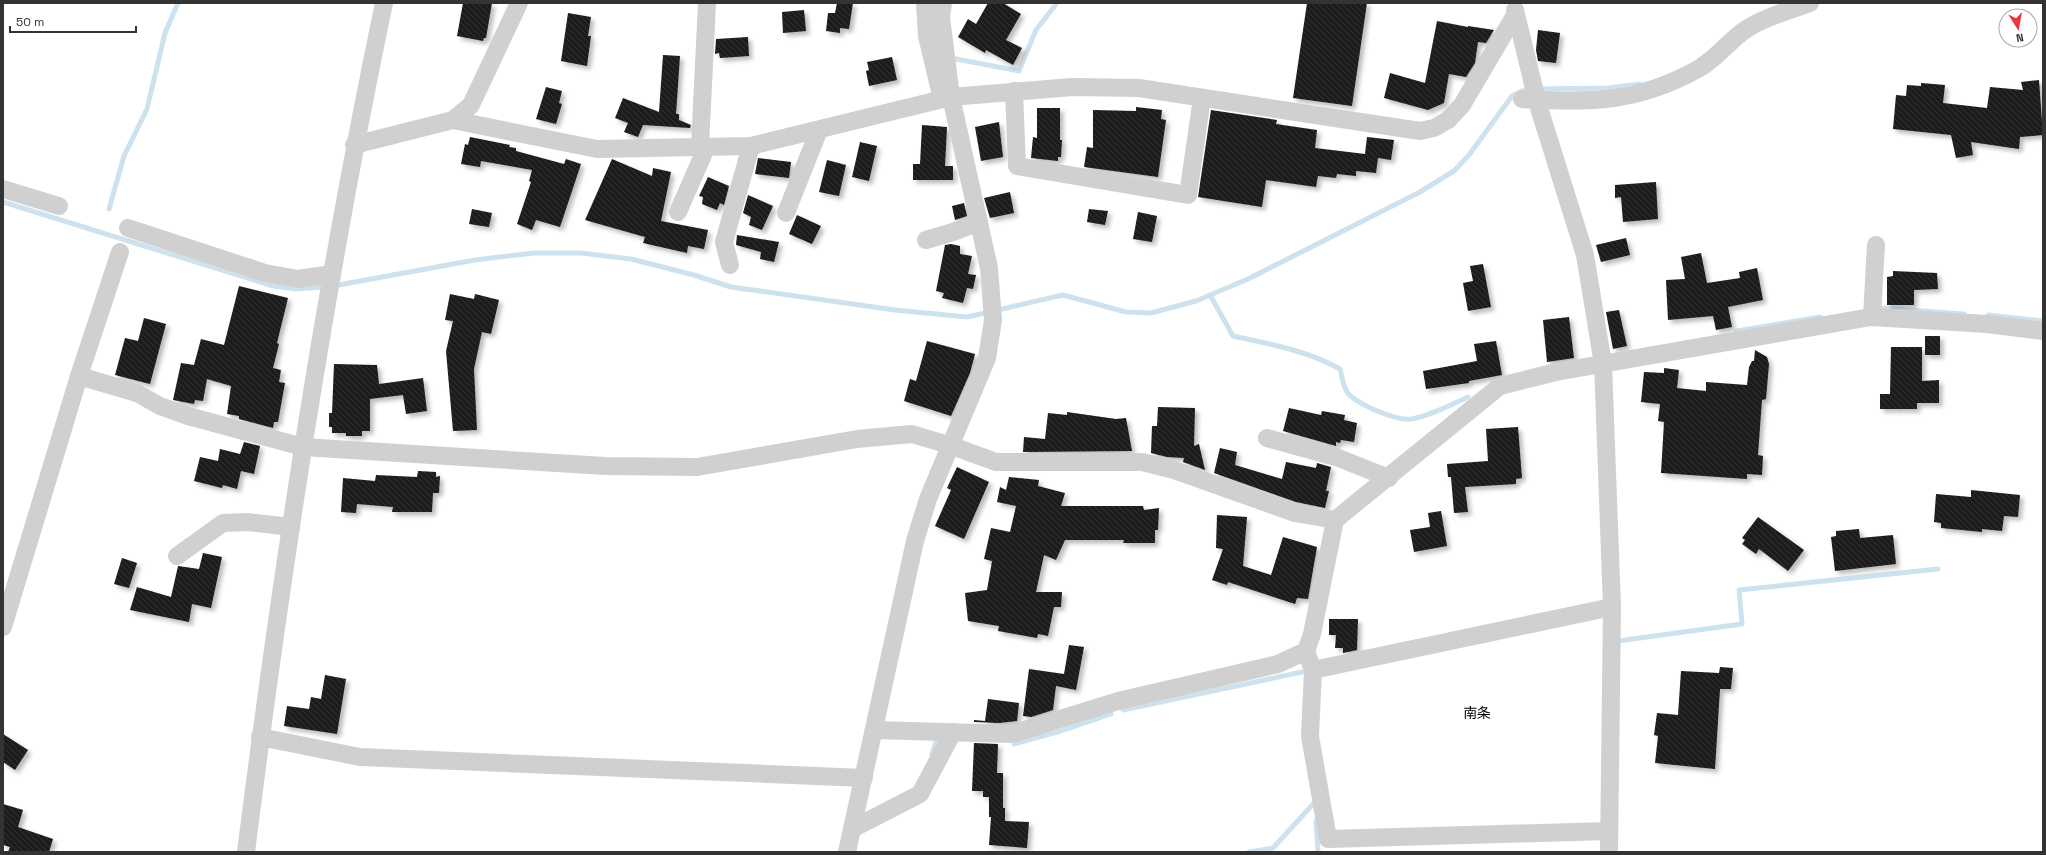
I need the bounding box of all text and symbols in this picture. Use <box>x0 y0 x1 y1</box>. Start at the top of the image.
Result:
scale bar <box>10 8 136 34</box>
north arrow <box>1998 8 2038 48</box>
text: 50 m <box>16 14 44 30</box>
text: N <box>2015 30 2025 45</box>
district label: 南条 <box>1463 704 1491 722</box>

